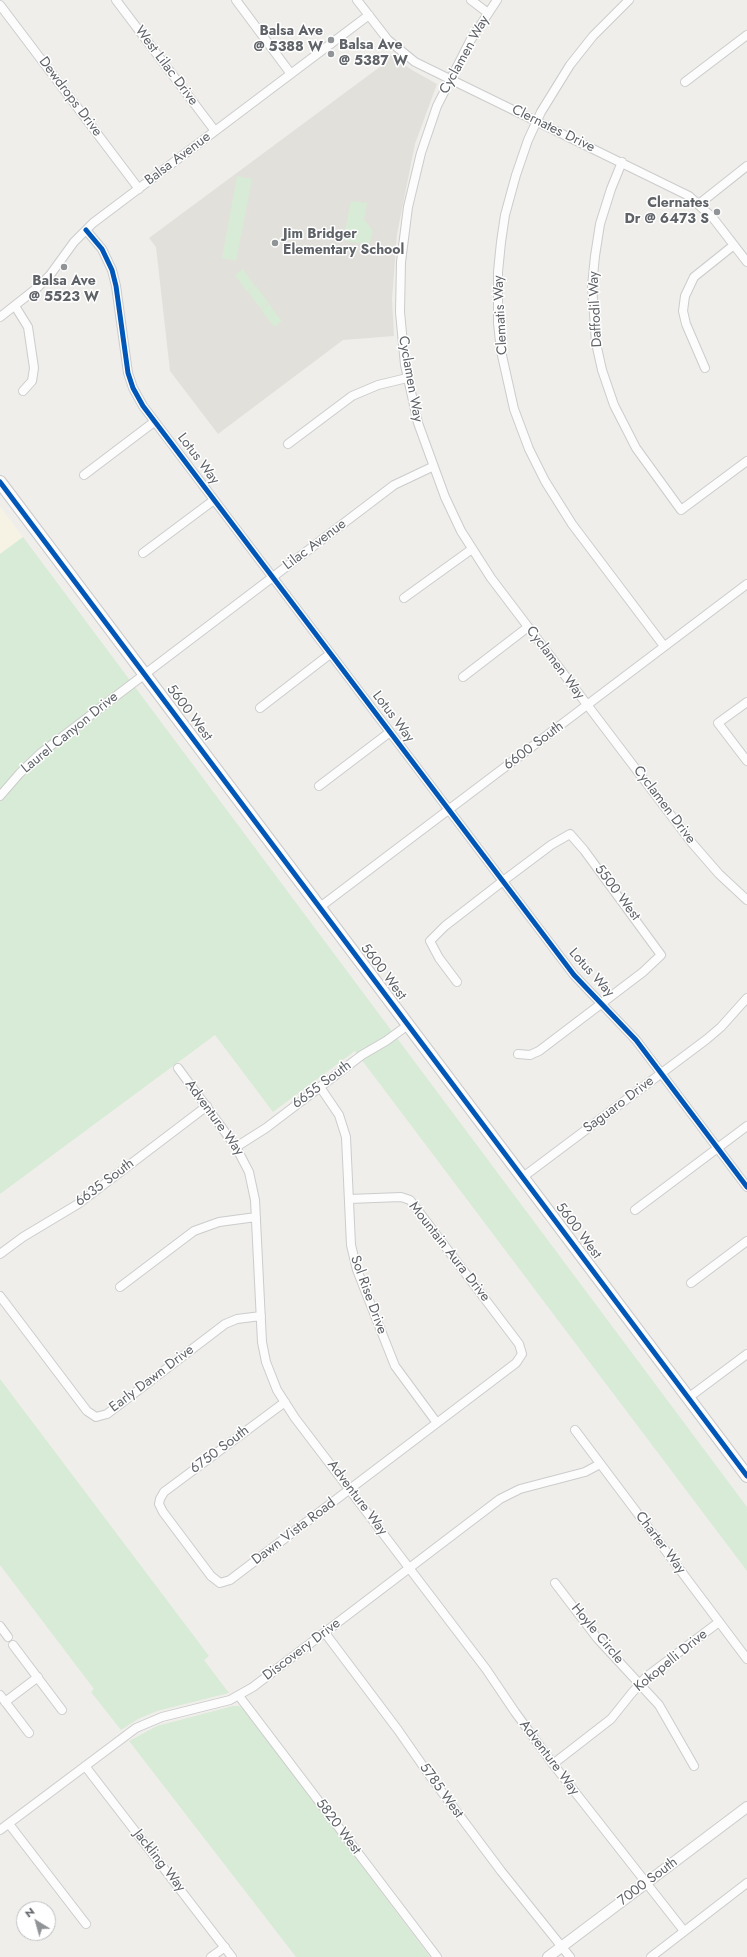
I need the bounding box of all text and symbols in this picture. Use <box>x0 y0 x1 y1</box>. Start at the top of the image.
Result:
street label: Cyclamen Way <box>437 13 493 97</box>
street label: West Lilac Drive <box>131 23 201 109</box>
place label: Balsa Ave @ 5388 W <box>254 24 323 56</box>
marker: Balsa Ave @ 5388 W <box>326 35 336 45</box>
place label: Balsa Ave @ 5387 W <box>339 38 408 70</box>
marker: Balsa Ave @ 5387 W <box>326 49 336 59</box>
street label: Dewdrops Drive <box>35 54 105 140</box>
street label: Clernates Drive <box>509 102 597 156</box>
street label: Balsa Avenue <box>142 129 214 189</box>
place label: Clernates Dr @ 6473 S <box>625 196 709 228</box>
marker: Clernates Dr @ 6473 S <box>712 207 722 217</box>
place label: Jim Bridger Elementary School <box>283 227 404 260</box>
marker: Jim Bridger Elementary School <box>270 238 280 248</box>
marker: Balsa Ave @ 5523 W <box>59 262 69 272</box>
street label: Daffodil Way <box>586 270 606 348</box>
place label: Balsa Ave @ 5523 W <box>29 274 99 306</box>
street label: Clematis Way <box>491 275 511 355</box>
street label: Cyclamen Way <box>394 335 426 423</box>
street label: Lotus Way <box>173 430 223 488</box>
street label: Lilac Avenue <box>280 516 350 574</box>
street label: Cyclamen Way <box>522 623 588 703</box>
street label: 5600 West <box>162 682 216 744</box>
street label: Lotus Way <box>368 688 418 746</box>
street label: Laurel Canyon Drive <box>18 689 122 777</box>
street label: 6600 South <box>501 718 567 774</box>
street label: Cyclamen Drive <box>629 763 699 847</box>
street label: 5500 West <box>591 862 643 924</box>
street label: 5600 West <box>356 941 410 1003</box>
street label: Lotus Way <box>565 945 617 1001</box>
street label: 6655 South <box>289 1057 355 1113</box>
street label: Saguaro Drive <box>580 1073 658 1137</box>
street label: Adventure Way <box>181 1077 247 1159</box>
street label: 6635 South <box>72 1155 138 1211</box>
street label: Mountain Aura Drive <box>405 1199 493 1305</box>
street label: 5600 West <box>551 1200 605 1262</box>
street label: Sol Rise Drive <box>346 1253 390 1337</box>
street label: Early Dawn Drive <box>107 1342 197 1416</box>
street label: 6750 South <box>187 1422 253 1478</box>
street label: Adventure Way <box>323 1457 391 1539</box>
street label: Dawn Vista Road <box>249 1495 339 1569</box>
street label: Charter Way <box>631 1509 689 1577</box>
street label: Hoyle Circle <box>567 1601 627 1667</box>
street label: Discovery Drive <box>260 1615 344 1685</box>
street label: Kokopelli Drive <box>631 1626 711 1696</box>
street label: Adventure Way <box>515 1717 583 1799</box>
street label: 5785 West <box>415 1760 467 1822</box>
street label: 5820 West <box>312 1796 364 1858</box>
street label: Jackling Way <box>129 1826 189 1896</box>
street label: 7000 South <box>615 1854 681 1910</box>
north arrow <box>16 1901 56 1941</box>
text: N <box>21 1903 38 1921</box>

